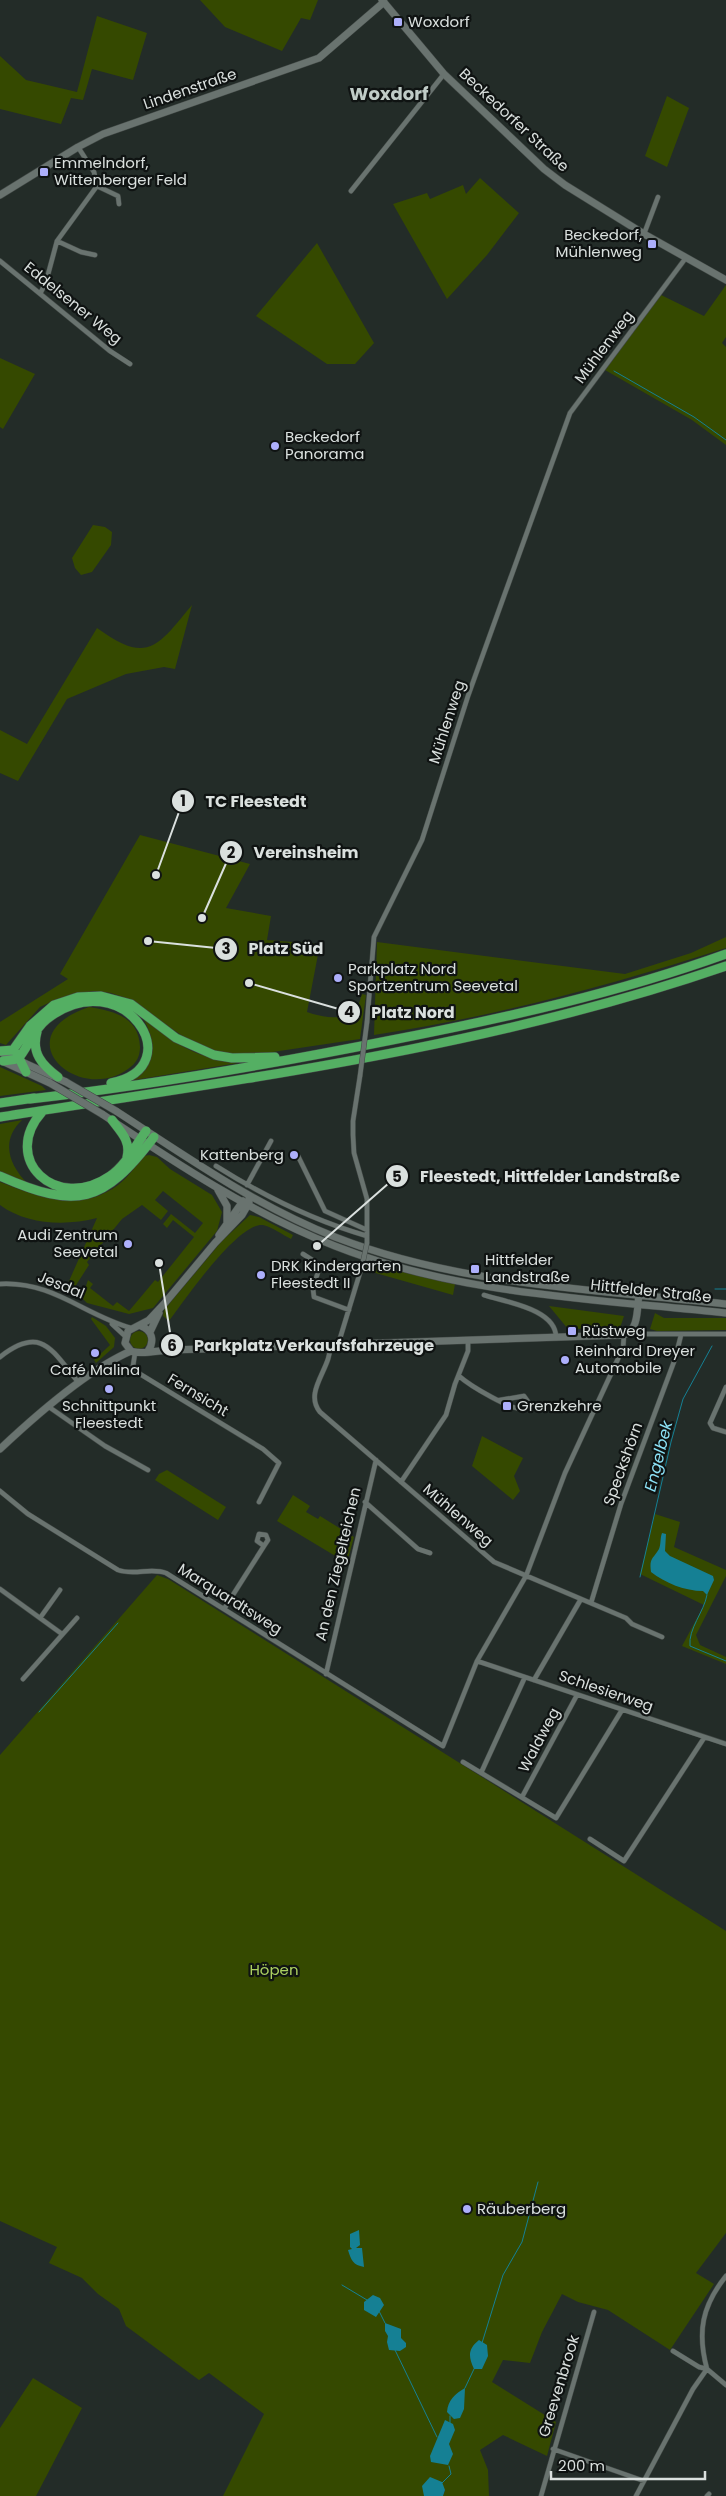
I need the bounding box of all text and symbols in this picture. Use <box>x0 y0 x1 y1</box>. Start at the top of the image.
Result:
place label: Woxdorf <box>408 11 470 32</box>
marker: Woxdorf <box>392 16 404 28</box>
street label: Lindenstraße <box>140 63 239 114</box>
street label: Beckedorfer Straße <box>455 63 574 176</box>
district label: Woxdorf <box>350 81 429 106</box>
place label: Emmelndorf, Wittenberger Feld <box>54 152 187 190</box>
marker: Emmelndorf, Wittenberger Feld <box>38 166 50 178</box>
place label: Beckedorf, Mühlenweg <box>556 224 642 262</box>
marker: Beckedorf, Mühlenweg <box>646 238 658 250</box>
street label: Eddelsener Weg <box>20 256 127 349</box>
street label: Mühlenweg <box>569 306 638 388</box>
place label: Beckedorf Panorama <box>285 426 364 464</box>
marker: Beckedorf Panorama <box>269 440 281 452</box>
street label: Mühlenweg <box>423 677 470 766</box>
callout: TC Fleestedt <box>170 786 316 817</box>
text: 1 <box>180 790 186 811</box>
text: TC Fleestedt <box>206 790 306 813</box>
callout: Vereinsheim <box>218 837 368 868</box>
text: Vereinsheim <box>254 841 359 864</box>
text: 2 <box>227 842 236 863</box>
callout: Platz Süd <box>214 933 334 964</box>
text: Platz Süd <box>249 937 323 960</box>
text: 3 <box>221 938 231 959</box>
place label: Parkplatz Nord Sportzentrum Seevetal <box>348 958 518 996</box>
marker: Parkplatz Nord Sportzentrum Seevetal <box>332 972 344 984</box>
callout: Platz Nord <box>336 997 465 1028</box>
text: 4 <box>344 1001 354 1022</box>
text: Platz Nord <box>371 1001 455 1024</box>
place label: Kattenberg <box>200 1144 284 1165</box>
marker: Kattenberg <box>288 1149 300 1161</box>
callout: Fleestedt, Hittfelder Landstraße <box>385 1161 690 1192</box>
text: Fleestedt, Hittfelder Landstraße <box>420 1165 680 1188</box>
text: 5 <box>392 1166 402 1187</box>
place label: Audi Zentrum Seevetal <box>17 1224 118 1262</box>
marker: Audi Zentrum Seevetal <box>122 1238 134 1250</box>
place label: Hittfelder Landstraße <box>485 1249 570 1287</box>
place label: DRK Kindergarten Fleestedt II <box>271 1255 401 1293</box>
marker: Hittfelder Landstraße <box>469 1263 481 1275</box>
street label: Jesdal <box>35 1266 88 1303</box>
marker: DRK Kindergarten Fleestedt II <box>255 1269 267 1281</box>
street label: Hittfelder Straße <box>590 1274 713 1307</box>
place label: Rüstweg <box>582 1320 646 1341</box>
marker: Rüstweg <box>566 1325 578 1337</box>
callout: Parkplatz Verkaufsfahrzeuge <box>159 1330 444 1361</box>
text: Parkplatz Verkaufsfahrzeuge <box>194 1334 434 1357</box>
text: 6 <box>167 1335 177 1356</box>
place label: Reinhard Dreyer Automobile <box>575 1340 695 1378</box>
marker: Café Malina <box>89 1347 101 1359</box>
marker: Reinhard Dreyer Automobile <box>559 1354 571 1366</box>
place label: Café Malina <box>50 1359 140 1380</box>
street label: Fernsicht <box>164 1368 233 1421</box>
marker: Schnittpunkt Fleestedt <box>103 1383 115 1395</box>
place label: Schnittpunkt Fleestedt <box>62 1395 156 1433</box>
place label: Grenzkehre <box>517 1395 602 1416</box>
marker: Grenzkehre <box>501 1400 513 1412</box>
water label: Engelbek <box>639 1418 679 1494</box>
street label: Speckshörn <box>598 1419 647 1508</box>
street label: Mühlenweg <box>419 1478 498 1551</box>
street label: An den Ziegelteichen <box>310 1485 365 1643</box>
street label: Marquardtsweg <box>174 1558 286 1639</box>
street label: Schlesierweg <box>556 1665 656 1717</box>
street label: Waldweg <box>513 1704 564 1776</box>
park label: Höpen <box>249 1959 299 1980</box>
place label: Räuberberg <box>477 2198 566 2219</box>
marker: Räuberberg <box>461 2203 473 2215</box>
street label: Greevenbrook <box>533 2332 584 2440</box>
scale bar <box>551 2448 705 2480</box>
text: 200 m <box>558 2455 605 2476</box>

